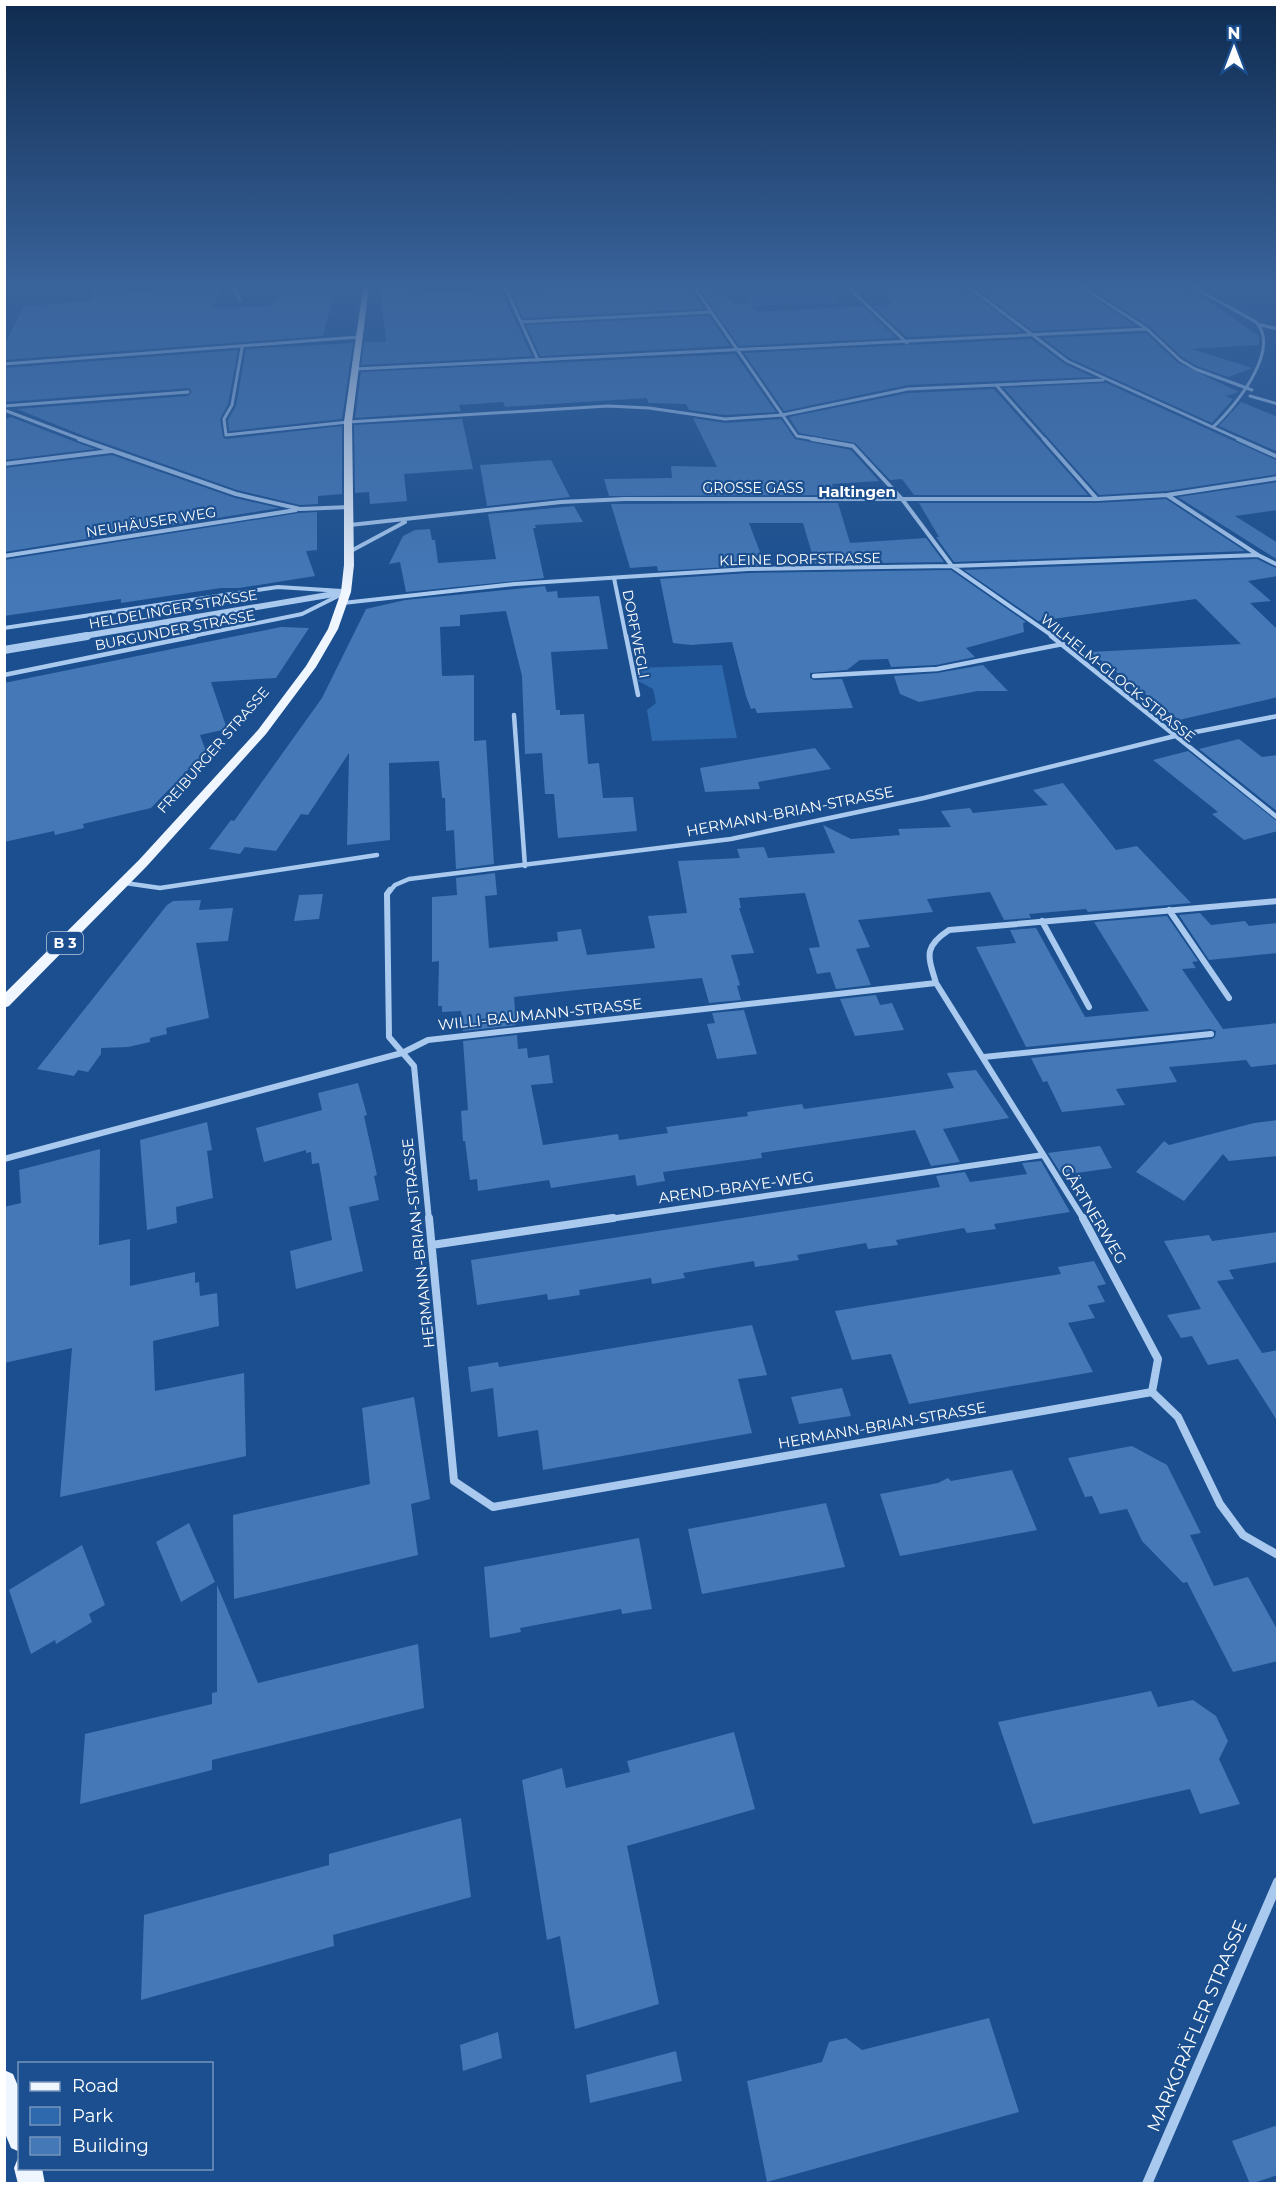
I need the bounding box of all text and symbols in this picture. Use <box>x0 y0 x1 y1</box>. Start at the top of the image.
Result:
north arrow <box>1204 18 1264 78</box>
text: N <box>1228 24 1240 43</box>
street label: GROSSE GASS <box>702 479 804 497</box>
district label: Haltingen <box>818 482 896 501</box>
street label: NEUHÄUSER WEG <box>85 503 217 541</box>
street label: KLEINE DORFSTRASSE <box>719 549 881 569</box>
street label: HELDELINGER STRASSE <box>87 585 259 633</box>
street label: DORFWEGLI <box>619 588 653 680</box>
street label: BURGUNDER STRASSE <box>93 606 257 654</box>
street label: WILHELM-GLOCK-STRASSE <box>1037 610 1199 746</box>
street label: FREIBURGER STRASSE <box>153 683 273 817</box>
street label: HERMANN-BRIAN-STRASSE <box>685 782 895 840</box>
road number: B 3 <box>47 932 83 954</box>
street label: WILLI-BAUMANN-STRASSE <box>437 994 643 1034</box>
street label: HERMANN-BRIAN-STRASSE <box>398 1137 438 1349</box>
street label: GÄRTNERWEG <box>1057 1161 1131 1267</box>
street label: AREND-BRAYE-WEG <box>657 1167 815 1207</box>
street label: HERMANN-BRIAN-STRASSE <box>776 1397 988 1453</box>
street label: MARKGRÄFLER STRASSE <box>1142 1917 1252 2135</box>
legend <box>18 2062 213 2170</box>
text: Road <box>72 2075 119 2097</box>
text: Park <box>72 2105 113 2127</box>
text: Building <box>72 2135 149 2157</box>

